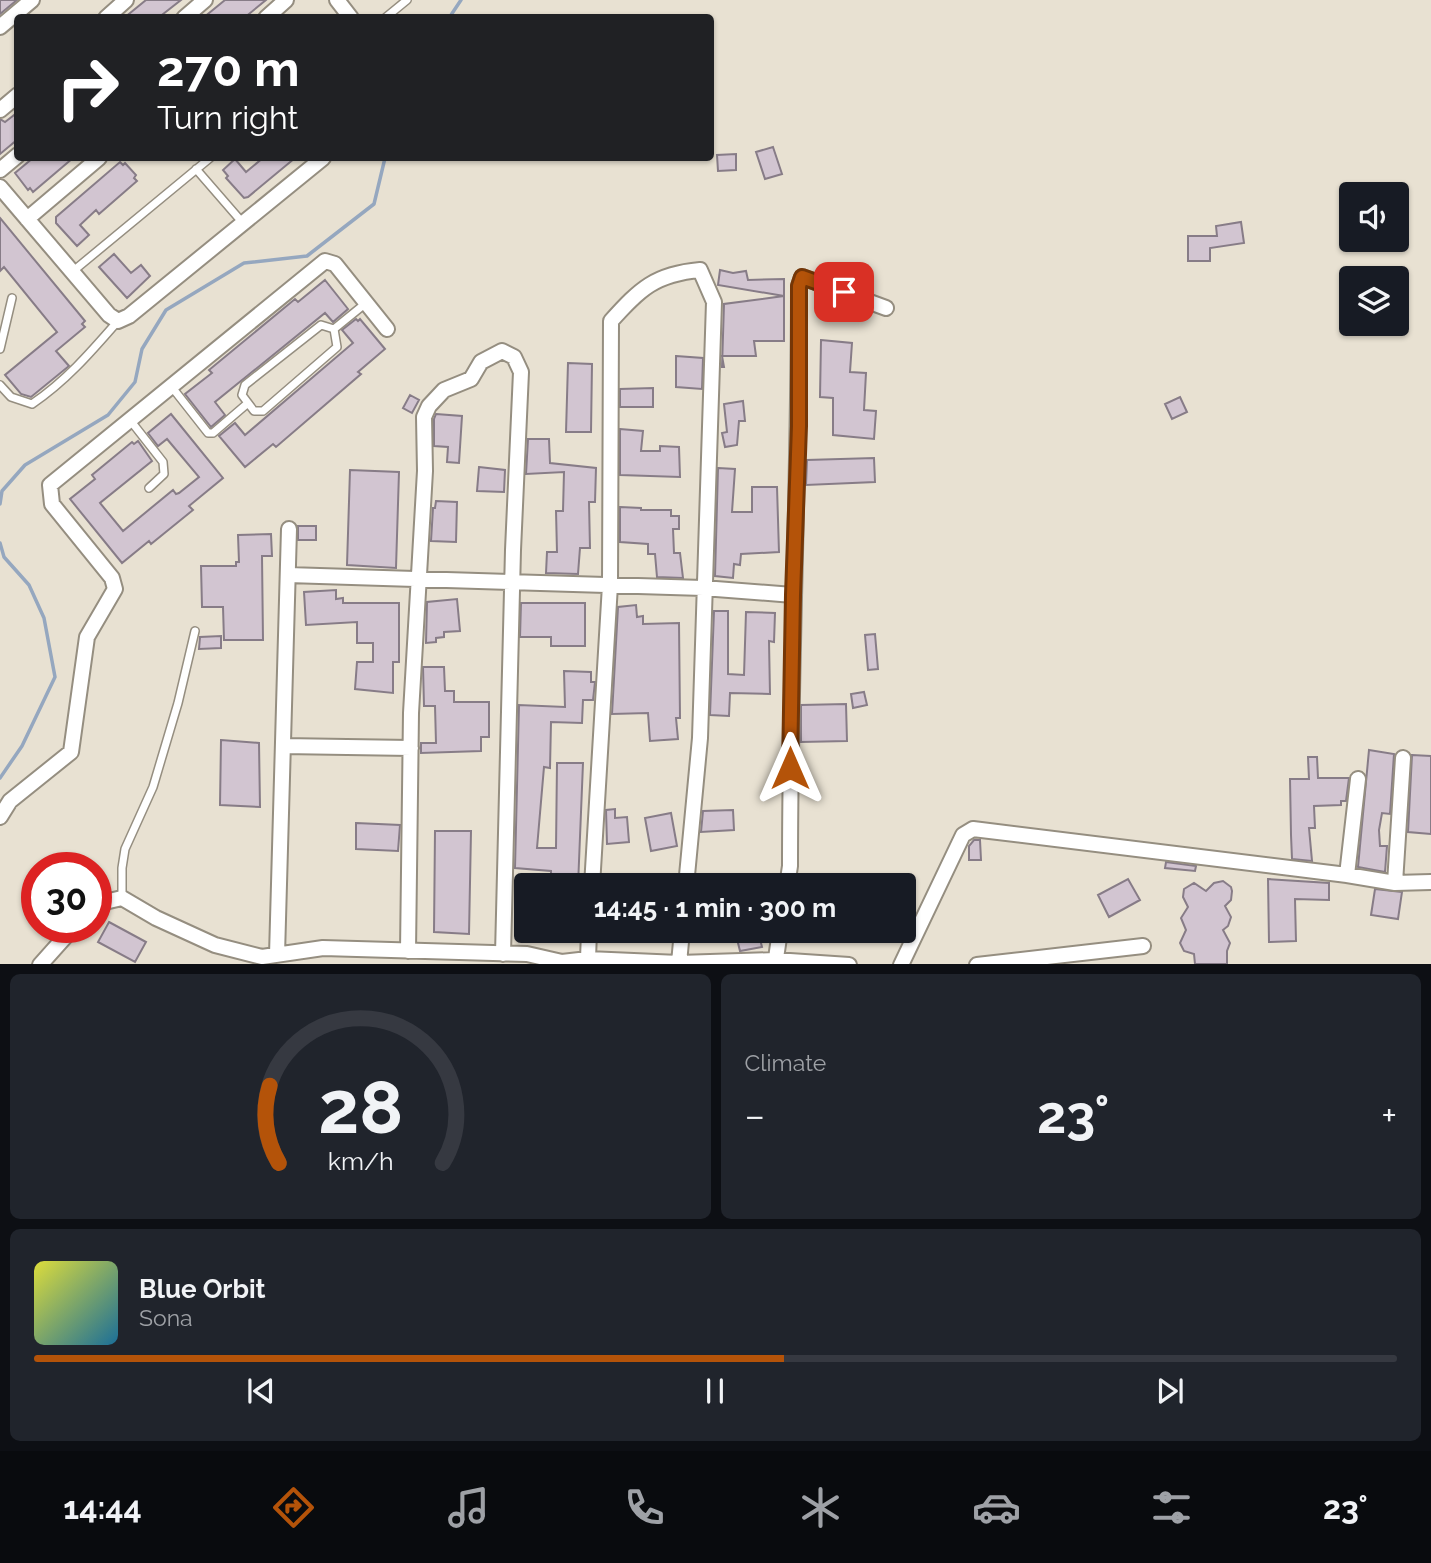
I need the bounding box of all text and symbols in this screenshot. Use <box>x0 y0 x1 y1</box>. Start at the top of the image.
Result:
text: 270 m <box>157 40 300 97</box>
icon: right <box>42 42 133 133</box>
text: Turn right <box>157 99 298 136</box>
map controls <box>1339 182 1409 336</box>
button: sound <box>1339 182 1409 252</box>
pin <box>814 262 874 322</box>
button: layers <box>1339 266 1409 336</box>
icon: arrive <box>825 273 863 311</box>
position arrow <box>753 731 827 805</box>
speed limit sign: 30 <box>21 852 112 943</box>
text: 14:45 · 1 min · 300 m <box>594 893 836 923</box>
text: Climate <box>745 1049 826 1076</box>
text: 28 <box>318 1065 403 1150</box>
text: 23° <box>1037 1084 1109 1145</box>
text: − <box>745 1093 765 1138</box>
text: + <box>1381 1093 1397 1138</box>
text: km/h <box>327 1145 393 1175</box>
text: Blue Orbit <box>139 1274 266 1304</box>
text: Sona <box>139 1304 193 1331</box>
icon: previous <box>242 1372 280 1410</box>
icon: pause <box>696 1372 734 1410</box>
icon: next <box>1151 1372 1189 1410</box>
icon: directions <box>269 1483 318 1532</box>
icon: music <box>444 1483 493 1532</box>
icon: phone <box>620 1483 669 1532</box>
icon: climate <box>796 1483 845 1532</box>
icon: car <box>972 1483 1021 1532</box>
icon: filters <box>1147 1483 1196 1532</box>
text: 14:44 <box>63 1489 142 1526</box>
text: 23° <box>1323 1489 1368 1526</box>

